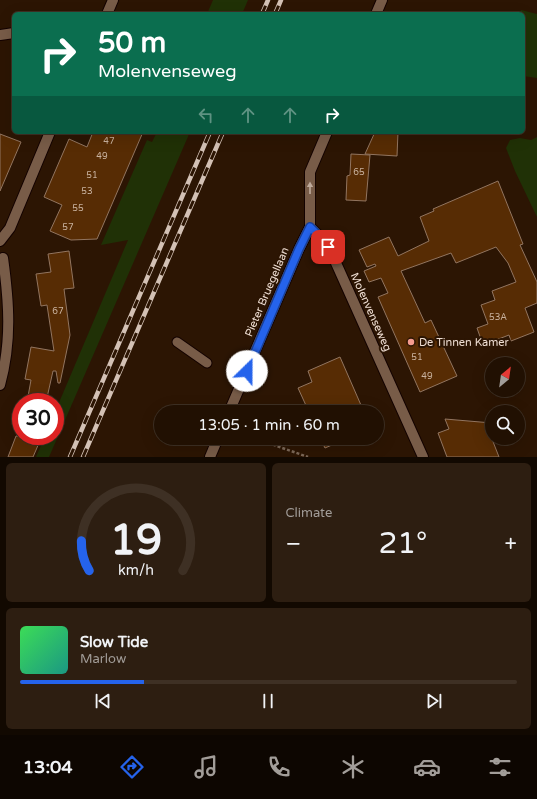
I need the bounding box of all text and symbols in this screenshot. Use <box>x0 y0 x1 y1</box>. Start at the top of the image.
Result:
text: 50 m <box>98 26 166 60</box>
icon: right <box>32 28 84 80</box>
text: Molenvenseweg <box>98 60 237 82</box>
icon: left <box>195 104 217 126</box>
icon: ahead <box>237 104 259 126</box>
icon: ahead <box>279 104 301 126</box>
icon: right <box>321 104 343 126</box>
house number: 47 <box>103 136 115 147</box>
house number: 49 <box>96 151 108 162</box>
house number: 65 <box>353 167 365 178</box>
house number: 51 <box>86 170 98 181</box>
one-way arrow <box>307 181 313 194</box>
house number: 53 <box>81 186 93 197</box>
house number: 55 <box>72 203 84 214</box>
house number: 57 <box>62 222 74 233</box>
pin <box>311 230 345 264</box>
icon: arrive <box>317 236 339 258</box>
street label: Pieter Bruegellaan <box>242 245 292 339</box>
street label: Molenvenseweg <box>348 271 394 353</box>
house number: 67 <box>52 306 64 317</box>
house number: 53A <box>489 312 507 323</box>
place label: De Tinnen Kamer <box>419 336 510 349</box>
marker: De Tinnen Kamer <box>406 337 416 347</box>
position arrow <box>226 350 268 392</box>
house number: 51 <box>411 352 423 363</box>
north arrow <box>485 357 525 397</box>
map controls <box>485 357 525 445</box>
house number: 49 <box>421 371 433 382</box>
speed limit sign: 30 <box>12 393 64 445</box>
button: search <box>485 405 525 445</box>
text: 13:05 · 1 min · 60 m <box>198 416 340 434</box>
text: Climate <box>286 505 332 521</box>
text: 19 <box>110 515 162 565</box>
text: 21° <box>378 525 427 562</box>
text: − <box>286 531 301 557</box>
text: + <box>505 531 517 557</box>
text: km/h <box>118 561 154 578</box>
text: Slow Tide <box>80 633 148 651</box>
text: Marlow <box>80 651 126 667</box>
icon: previous <box>92 690 114 712</box>
icon: pause <box>257 690 279 712</box>
icon: next <box>423 690 445 712</box>
icon: directions <box>118 753 146 781</box>
icon: music <box>192 753 220 781</box>
icon: phone <box>265 753 293 781</box>
icon: climate <box>339 753 367 781</box>
icon: car <box>413 753 441 781</box>
icon: filters <box>486 753 514 781</box>
text: 13:04 <box>23 756 73 778</box>

